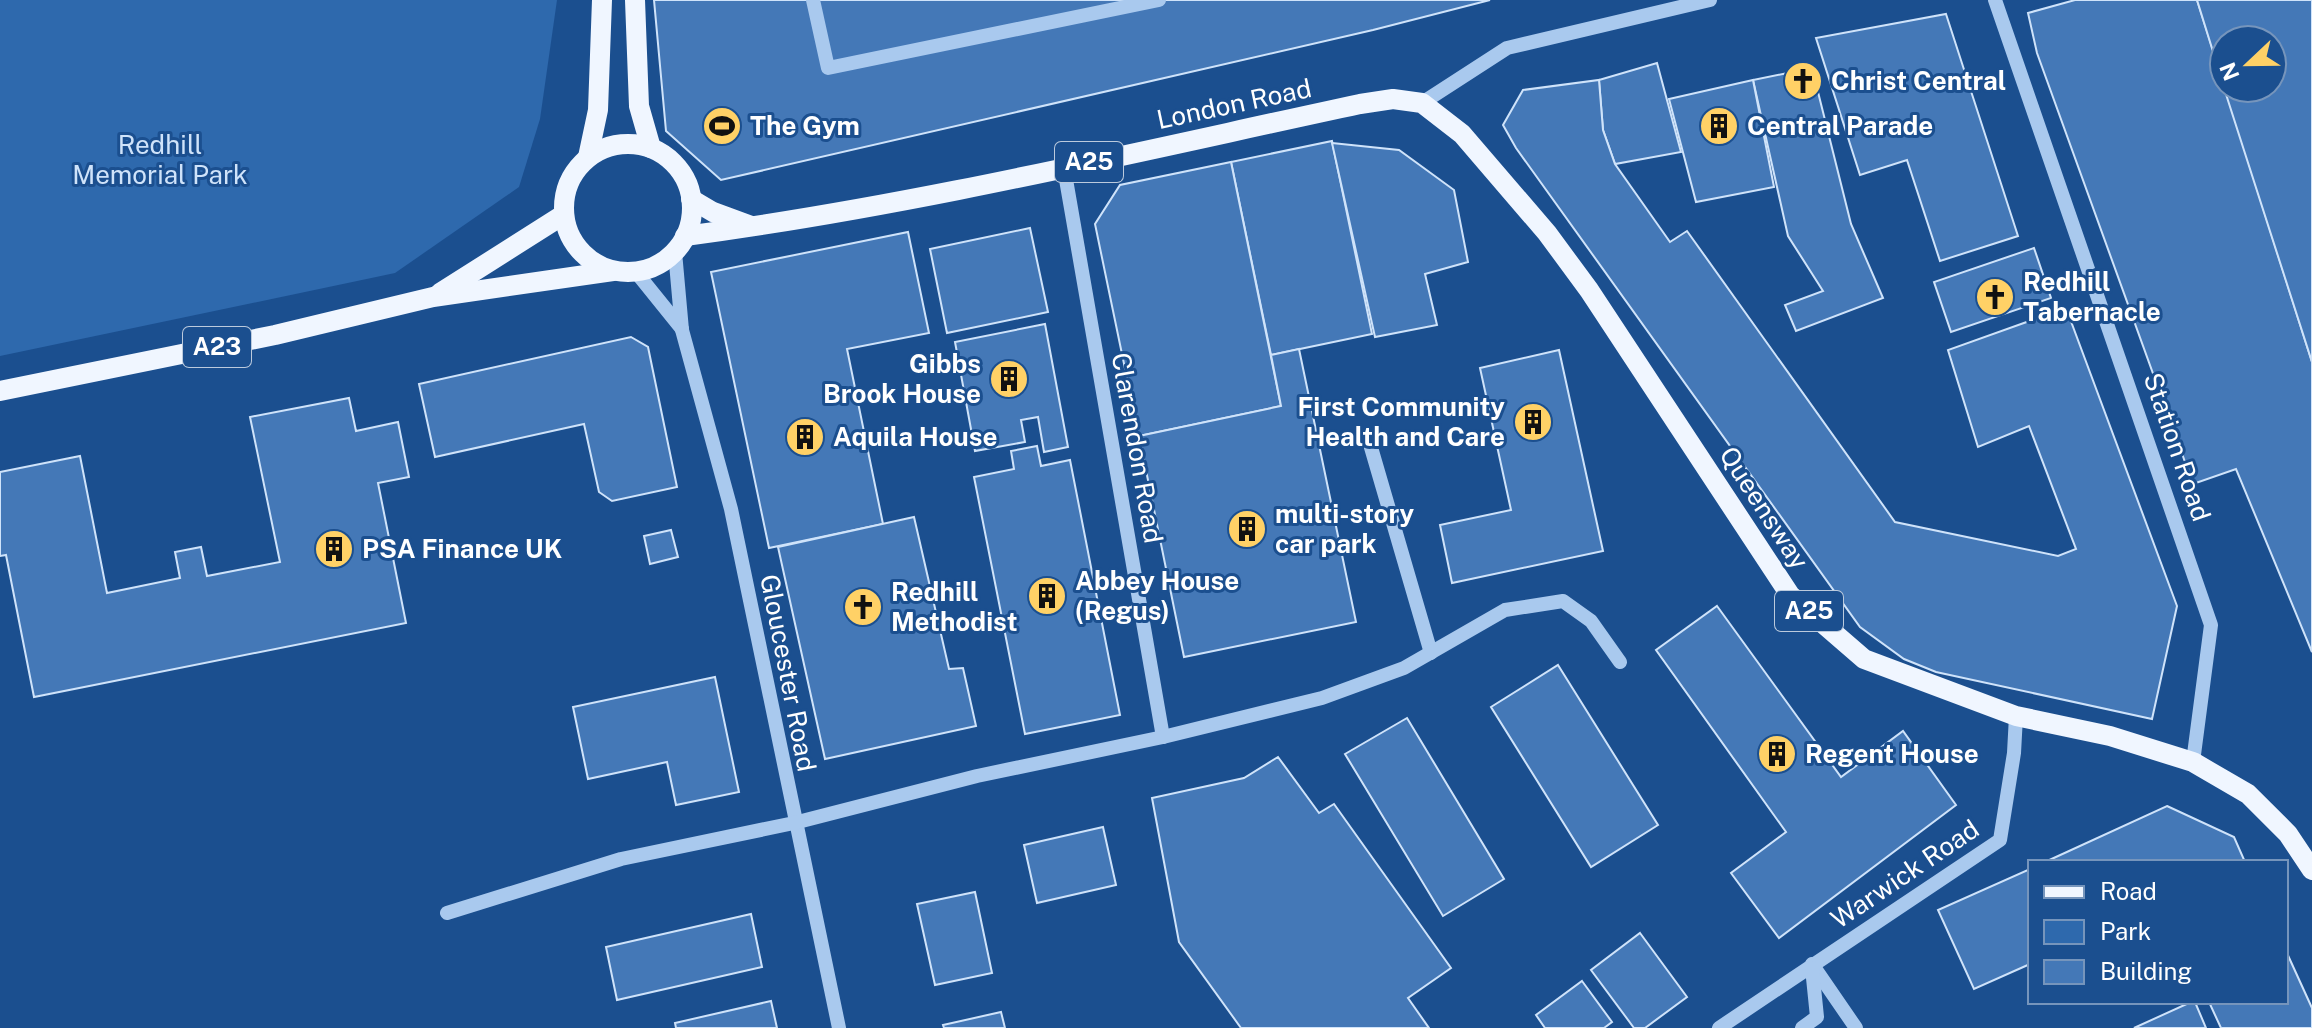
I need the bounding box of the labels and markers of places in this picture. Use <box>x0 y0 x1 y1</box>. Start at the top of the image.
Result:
church icon: Christ Central <box>1782 60 1824 102</box>
place label: Christ Central <box>1831 65 2006 96</box>
sports icon: The Gym <box>701 105 743 147</box>
building icon: Central Parade <box>1698 105 1740 147</box>
place label: The Gym <box>750 110 860 141</box>
place label: Central Parade <box>1747 110 1933 141</box>
place label: Redhill Tabernacle <box>2023 266 2161 327</box>
church icon: Redhill Tabernacle <box>1974 276 2016 318</box>
place label: Gibbs Brook House <box>823 348 981 409</box>
building icon: Gibbs Brook House <box>988 358 1030 400</box>
place label: First Community Health and Care <box>1297 391 1505 452</box>
building icon: First Community Health and Care <box>1512 401 1554 443</box>
building icon: Aquila House <box>784 416 826 458</box>
place label: Aquila House <box>833 421 998 452</box>
place label: multi-story car park <box>1275 498 1415 559</box>
building icon: multi-story car park <box>1226 508 1268 550</box>
building icon: PSA Finance UK <box>313 528 355 570</box>
place label: PSA Finance UK <box>362 533 562 564</box>
place label: Abbey House (Regus) <box>1075 565 1239 626</box>
building icon: Abbey House (Regus) <box>1026 575 1068 617</box>
place label: Redhill Methodist <box>891 576 1018 637</box>
church icon: Redhill Methodist <box>842 586 884 628</box>
building icon: Regent House <box>1756 733 1798 775</box>
place label: Regent House <box>1805 738 1979 769</box>

